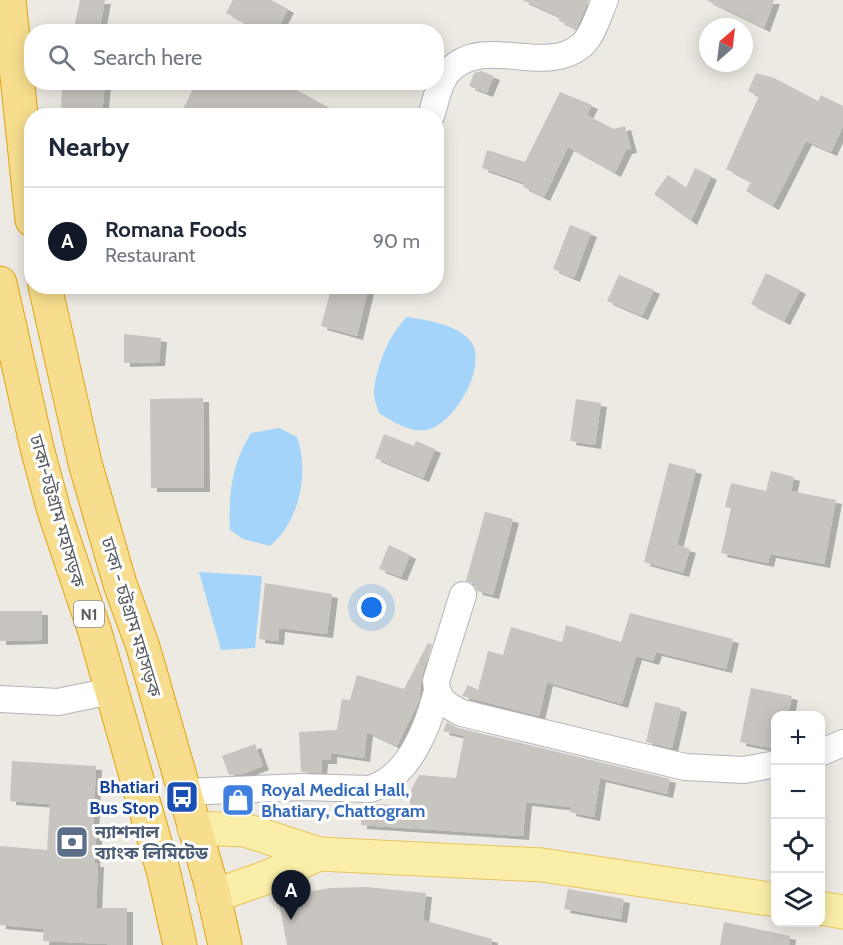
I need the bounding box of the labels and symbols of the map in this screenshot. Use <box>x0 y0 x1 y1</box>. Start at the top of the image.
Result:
north arrow <box>699 18 753 72</box>
street label: ঢাকা-চট্টগ্রাম মহাসড়ক <box>24 431 89 590</box>
street label: ঢাকা - চট্টগ্রাম মহাসড়ক <box>96 534 166 700</box>
your location <box>357 593 386 622</box>
road number: N1 <box>74 601 104 627</box>
place label: Bhatiari Bus Stop <box>89 776 159 819</box>
bus stop icon: Bhatiari Bus Stop <box>164 779 200 815</box>
place label: Royal Medical Hall, Bhatiary, Chattogram <box>261 779 426 822</box>
shop icon: Royal Medical Hall, Bhatiary, Chattogram <box>220 782 256 818</box>
place label: ন্যাশনাল ব্যাংক লিমিটেড <box>94 821 209 864</box>
bank icon: ন্যাশনাল ব্যাংক লিমিটেড <box>54 824 90 860</box>
pin: A <box>272 870 310 920</box>

